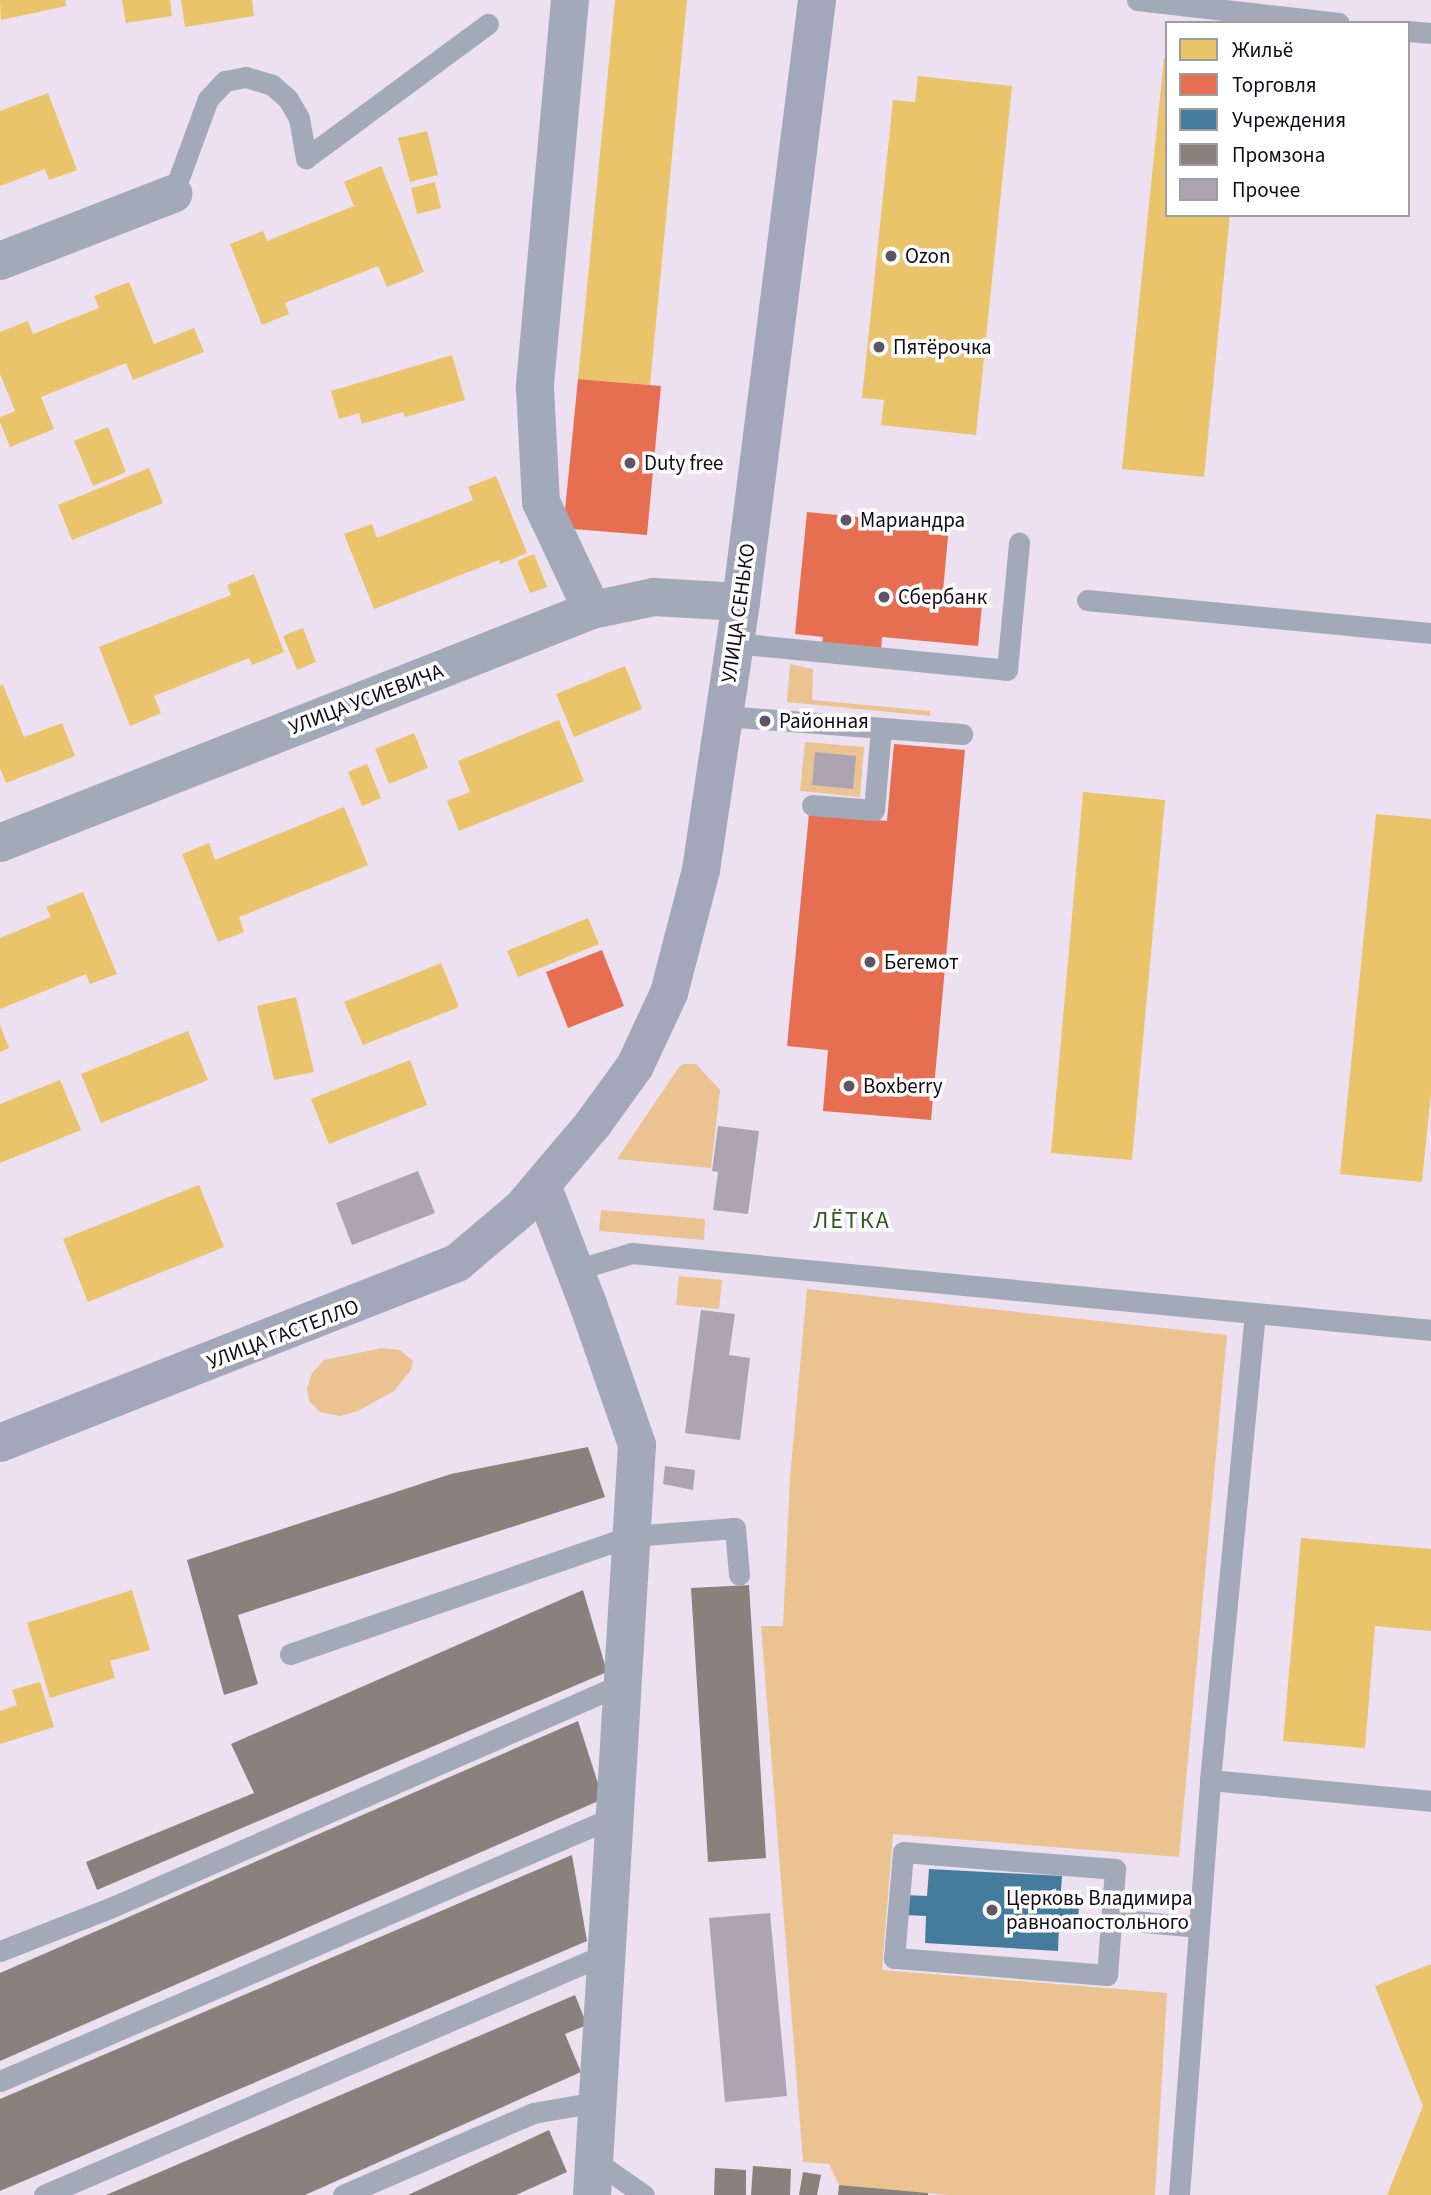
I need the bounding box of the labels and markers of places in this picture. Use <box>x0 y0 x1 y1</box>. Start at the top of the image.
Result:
place label: Ozon <box>905 243 950 269</box>
marker: Ozon <box>883 248 899 264</box>
place label: Пятёрочка <box>893 334 992 360</box>
marker: Пятёрочка <box>871 339 887 355</box>
place label: Duty free <box>644 450 723 476</box>
marker: Duty free <box>622 455 638 471</box>
place label: Мариандра <box>860 507 965 533</box>
marker: Мариандра <box>838 512 854 528</box>
place label: Сбербанк <box>898 584 987 610</box>
marker: Сбербанк <box>876 589 892 605</box>
place label: Районная <box>779 708 869 734</box>
marker: Районная <box>757 713 773 729</box>
place label: Бегемот <box>884 949 959 975</box>
marker: Бегемот <box>862 954 878 970</box>
place label: Boxberry <box>863 1073 943 1099</box>
marker: Boxberry <box>841 1078 857 1094</box>
place label: Церковь Владимира равноапостольного <box>1006 1885 1193 1935</box>
marker: Церковь Владимира равноапостольного <box>984 1902 1000 1918</box>

